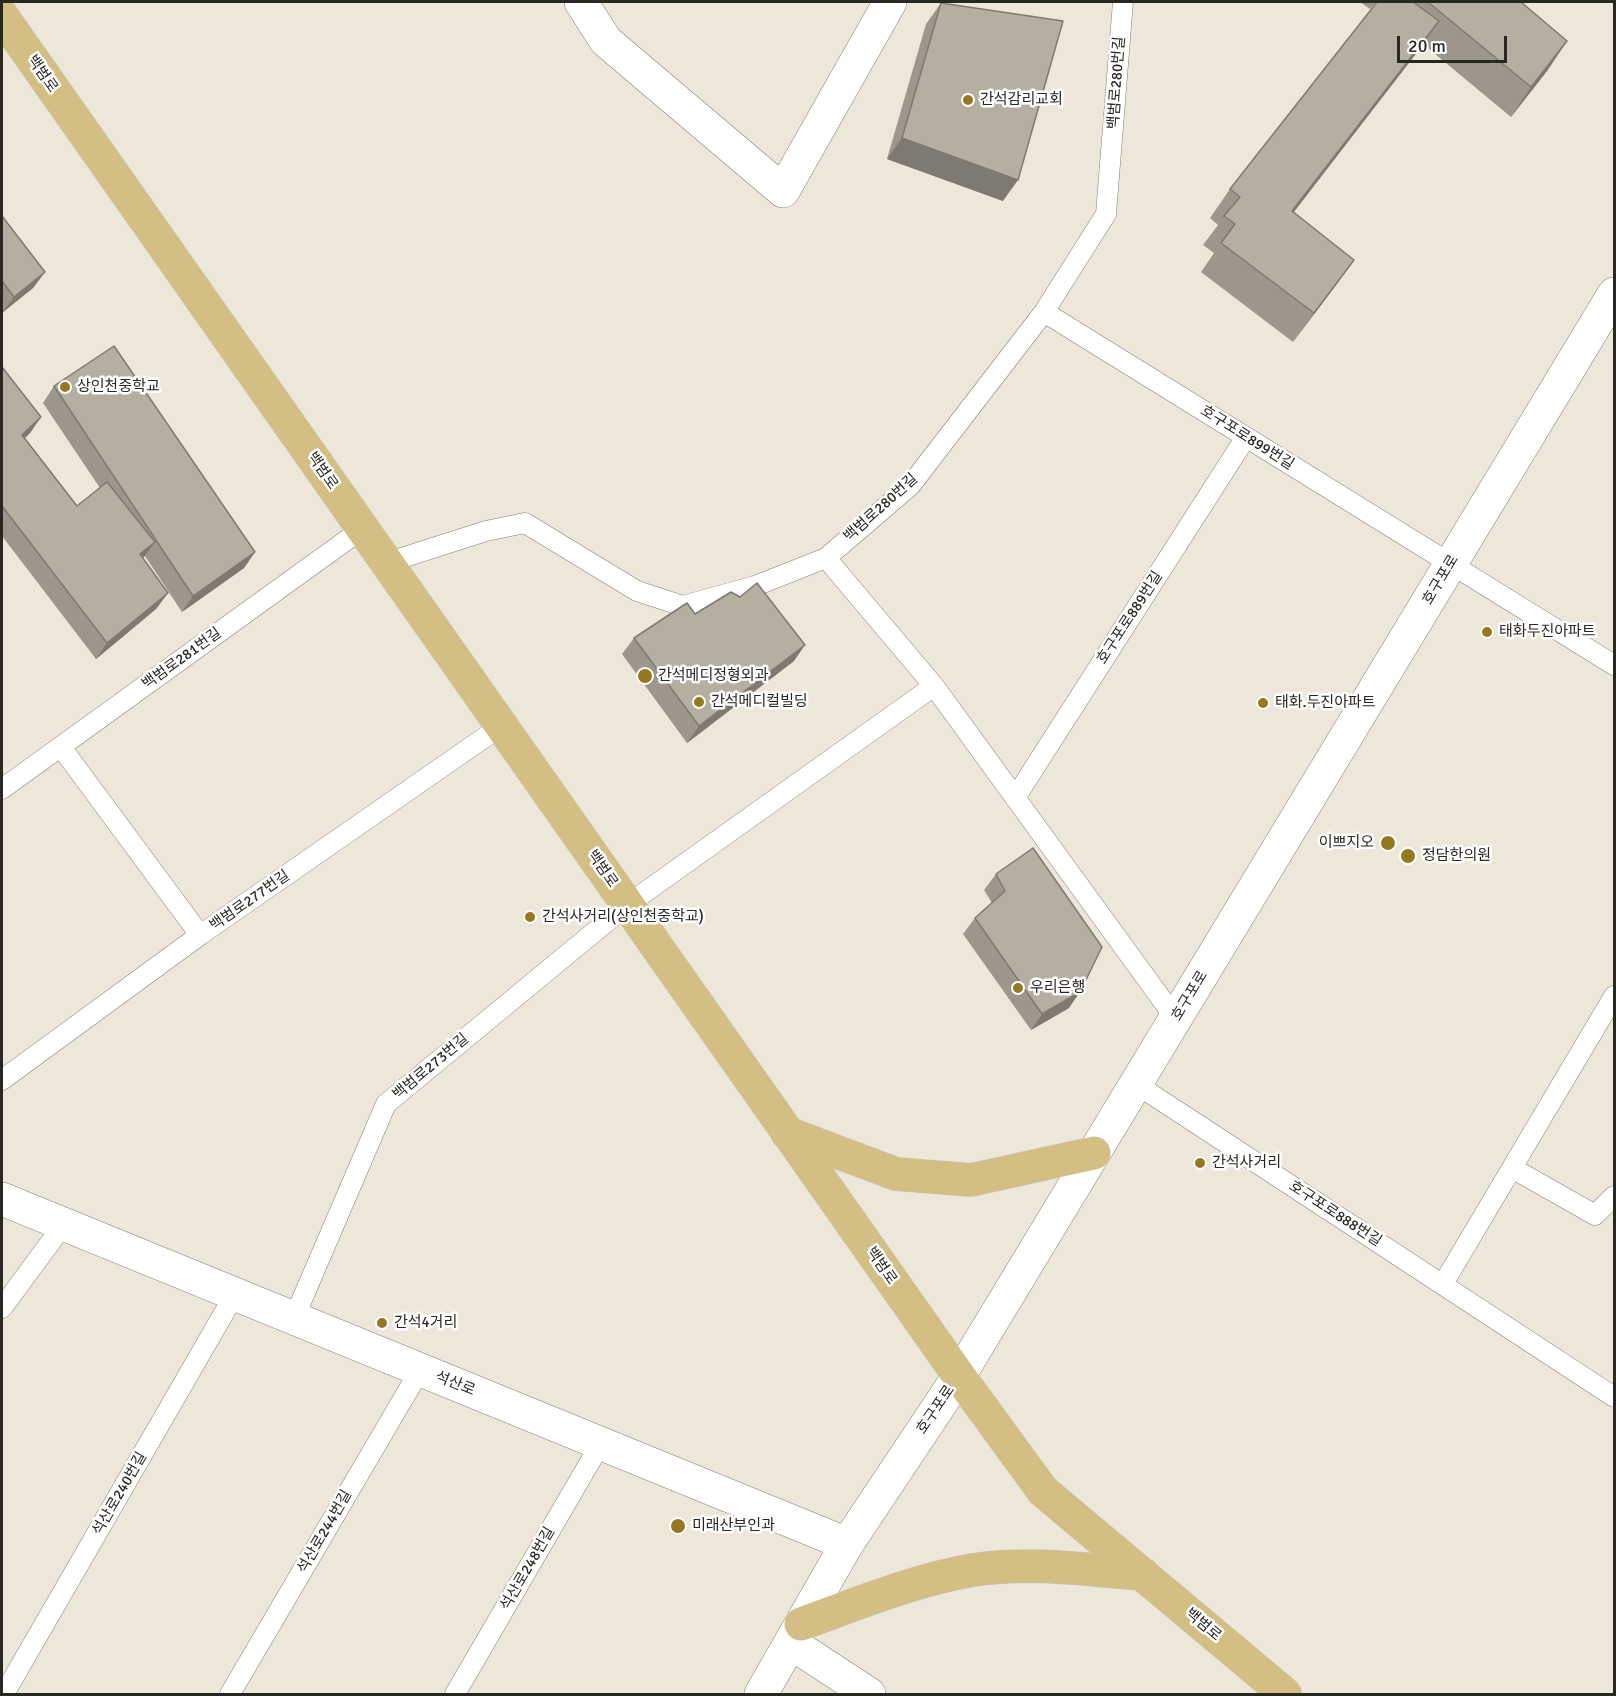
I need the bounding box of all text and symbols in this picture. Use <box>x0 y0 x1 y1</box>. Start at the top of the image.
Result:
scale bar <box>1400 24 1510 62</box>
text: 20 m <box>1408 35 1446 57</box>
street label: 백범로280번길 <box>1105 36 1129 130</box>
street label: 백범로 <box>23 52 61 96</box>
place label: 간석감리교회 <box>980 91 1063 109</box>
marker: 간석감리교회 <box>961 93 975 107</box>
place label: 상인천중학교 <box>77 378 160 396</box>
marker: 상인천중학교 <box>58 380 72 394</box>
street label: 호구포로899번길 <box>1197 402 1297 474</box>
street label: 백범로 <box>303 449 341 493</box>
street label: 백범로280번길 <box>840 470 922 546</box>
street label: 호구포로 <box>1419 552 1463 608</box>
street label: 호구포로889번길 <box>1093 568 1167 668</box>
place label: 태화두진아파트 <box>1499 623 1596 641</box>
street label: 백범로281번길 <box>139 624 225 694</box>
marker: 태화두진아파트 <box>1480 625 1494 639</box>
marker: 간석메디정형외과 <box>636 667 654 685</box>
place label: 간석메디정형외과 <box>658 667 768 685</box>
place label: 간석메디컬빌딩 <box>711 693 808 711</box>
place label: 태화.두진아파트 <box>1275 694 1376 712</box>
marker: 간석메디컬빌딩 <box>692 695 706 709</box>
marker: 태화.두진아파트 <box>1256 696 1270 710</box>
place label: 이쁘지오 <box>1319 834 1374 852</box>
marker: 이쁘지오 <box>1379 834 1397 852</box>
street label: 백범로 <box>583 847 621 891</box>
marker: 정담한의원 <box>1399 847 1417 865</box>
place label: 정담한의원 <box>1422 847 1491 865</box>
street label: 백범로277번길 <box>207 867 293 935</box>
place label: 간석사거리(상인천중학교) <box>542 908 704 926</box>
marker: 간석사거리(상인천중학교) <box>523 910 537 924</box>
street label: 호구포로 <box>1168 968 1212 1024</box>
place label: 우리은행 <box>1030 979 1085 997</box>
marker: 우리은행 <box>1011 981 1025 995</box>
street label: 백범로273번길 <box>389 1030 473 1104</box>
place label: 간석사거리 <box>1212 1154 1281 1172</box>
marker: 간석사거리 <box>1193 1156 1207 1170</box>
street label: 호구포로888번길 <box>1285 1177 1385 1251</box>
street label: 백범로 <box>862 1244 900 1288</box>
place label: 간석4거리 <box>394 1314 457 1332</box>
marker: 간석4거리 <box>375 1316 389 1330</box>
street label: 석산로 <box>432 1368 478 1400</box>
street label: 호구포로 <box>913 1382 959 1438</box>
street label: 석산로240번길 <box>89 1449 151 1539</box>
street label: 석산로244번길 <box>294 1487 356 1577</box>
marker: 미래산부인과 <box>669 1517 687 1535</box>
place label: 미래산부인과 <box>692 1517 775 1535</box>
street label: 석산로248번길 <box>497 1524 559 1614</box>
street label: 백범로 <box>1181 1605 1225 1645</box>

